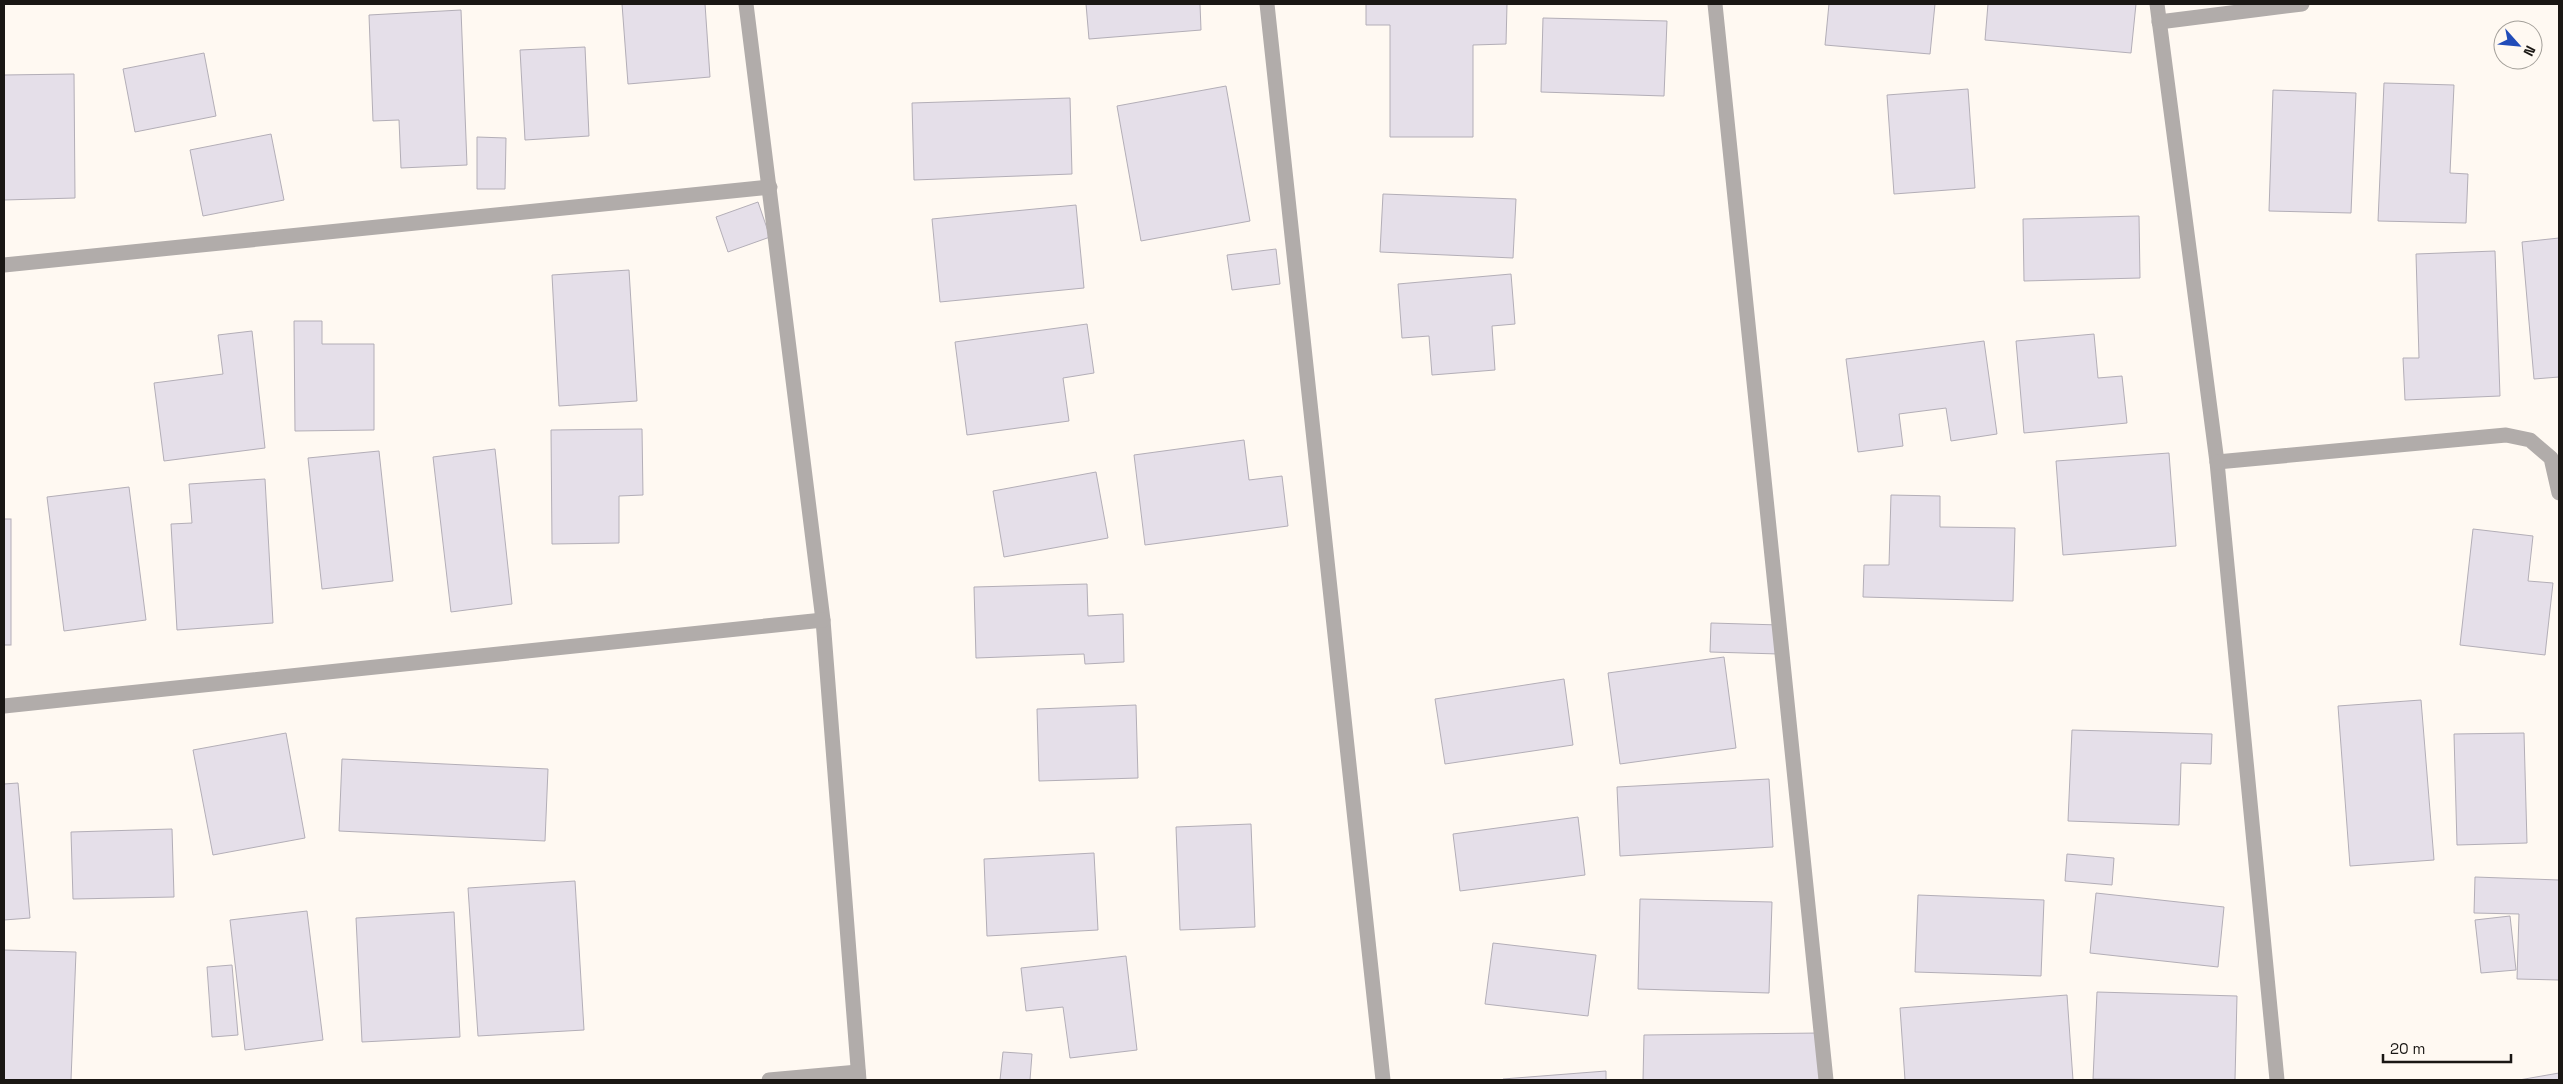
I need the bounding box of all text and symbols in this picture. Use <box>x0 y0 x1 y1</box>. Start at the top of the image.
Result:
north arrow <box>2493 20 2543 70</box>
text: N <box>2519 43 2540 59</box>
scale bar <box>2383 1032 2510 1064</box>
text: 20 m <box>2390 1039 2425 1058</box>

